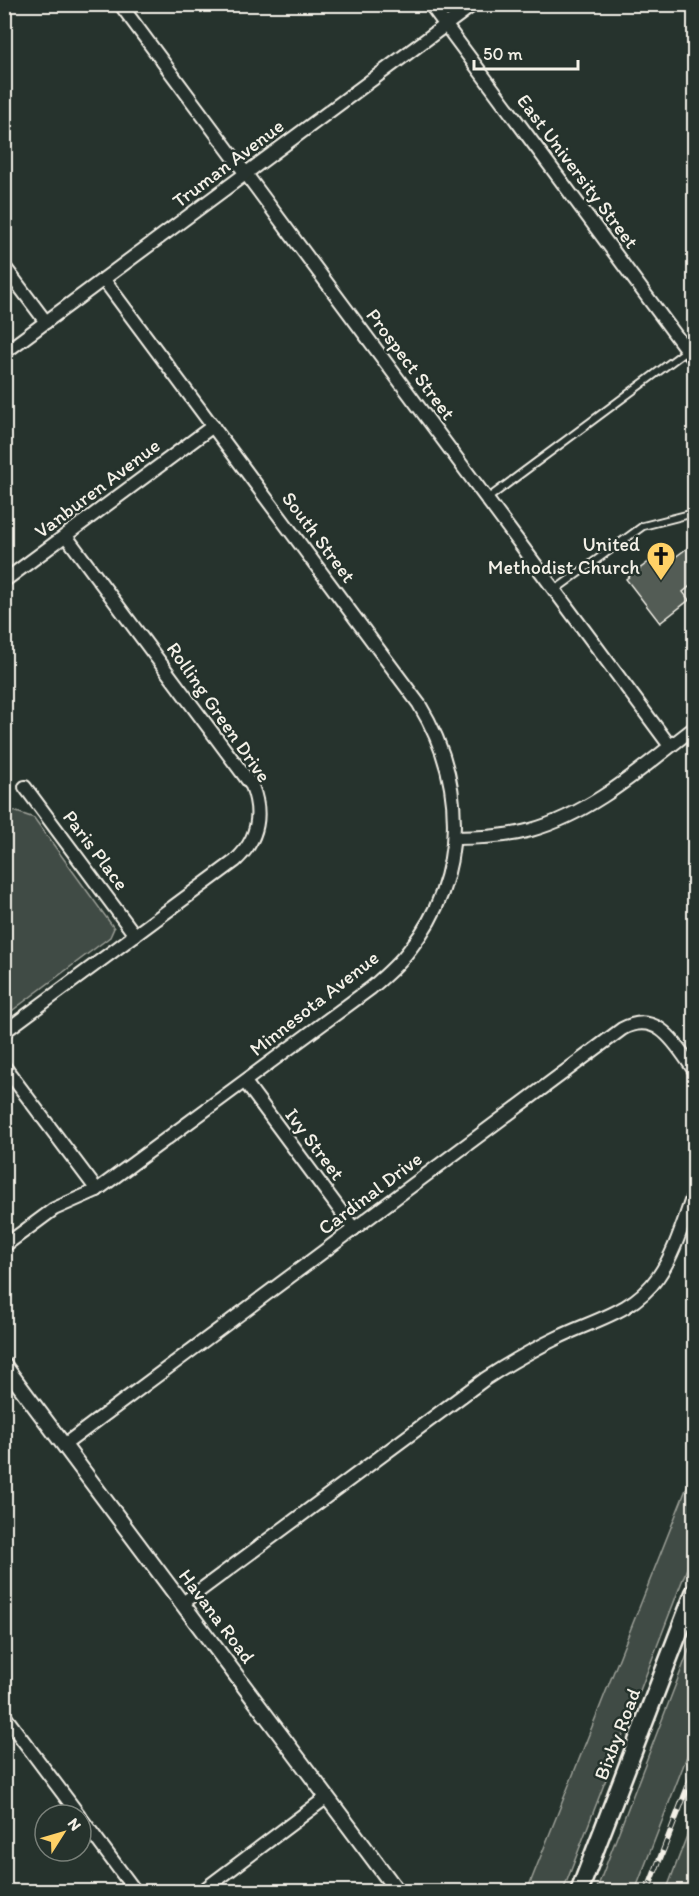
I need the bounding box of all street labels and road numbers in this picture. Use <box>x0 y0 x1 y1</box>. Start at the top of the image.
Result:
street label: East University Street <box>512 89 644 253</box>
street label: Truman Avenue <box>168 113 288 213</box>
street label: Prospect Street <box>361 304 461 425</box>
street label: Vanburen Avenue <box>30 433 164 543</box>
street label: South Street <box>277 487 361 588</box>
street label: Rolling Green Drive <box>162 637 276 787</box>
street label: Paris Place <box>58 805 134 895</box>
street label: Minnesota Avenue <box>245 945 383 1061</box>
street label: Ivy Street <box>280 1103 350 1185</box>
street label: Cardinal Drive <box>313 1146 427 1240</box>
street label: Havana Road <box>174 1564 260 1668</box>
street label: Bixby Road <box>589 1685 645 1783</box>

